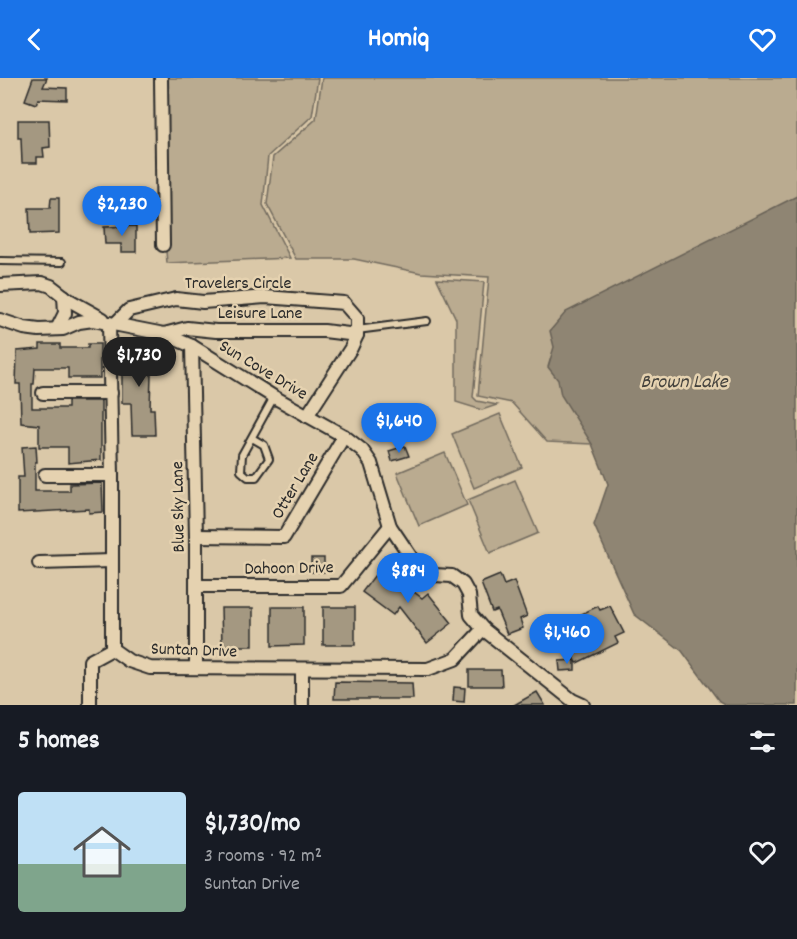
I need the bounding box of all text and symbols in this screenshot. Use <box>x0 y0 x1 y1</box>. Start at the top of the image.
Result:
text: Homiq <box>368 20 429 59</box>
icon: back <box>18 23 51 56</box>
icon: heart <box>746 23 779 56</box>
pin: $2,230 <box>73 186 171 237</box>
text: $2,230 <box>96 191 148 219</box>
street label: Travelers Circle <box>185 272 291 297</box>
street label: Leisure Lane <box>218 302 302 327</box>
street label: Sun Cove Drive <box>214 335 312 407</box>
pin: $1,730 <box>90 337 188 388</box>
text: $1,730 <box>116 342 162 370</box>
water label: Brown Lake <box>640 369 729 397</box>
pin: $1,640 <box>350 403 448 454</box>
text: $1,640 <box>375 408 423 436</box>
street label: Otter Lane <box>266 448 326 525</box>
street label: Blue Sky Lane <box>166 461 193 553</box>
pin: $884 <box>372 553 444 604</box>
street label: Dahoon Drive <box>244 556 334 583</box>
text: $884 <box>391 558 425 586</box>
pin: $1,460 <box>518 614 616 665</box>
text: $1,460 <box>543 619 591 647</box>
street label: Suntan Drive <box>150 638 238 665</box>
text: 5 homes <box>18 723 100 760</box>
icon: filters <box>746 725 779 758</box>
text: $1,730/mo <box>204 806 300 843</box>
icon: home <box>66 816 138 888</box>
icon: heart <box>746 836 779 869</box>
text: 3 rooms · 92 m² <box>204 843 322 871</box>
text: Suntan Drive <box>204 871 300 899</box>

